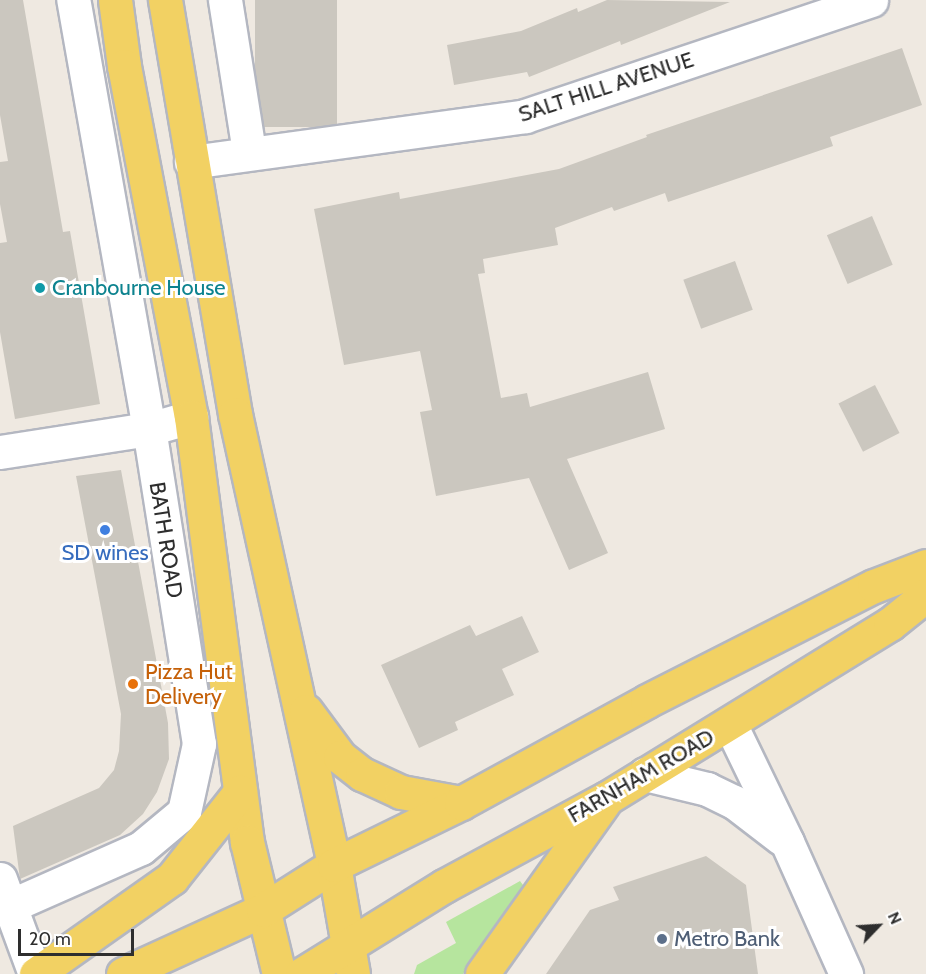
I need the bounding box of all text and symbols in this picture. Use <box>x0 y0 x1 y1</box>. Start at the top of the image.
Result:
street label: SALT HILL AVENUE <box>515 46 697 128</box>
place label: Cranbourne House <box>52 275 226 301</box>
marker: Cranbourne House <box>33 281 47 295</box>
street label: BATH ROAD <box>144 480 188 600</box>
marker: SD wines <box>98 523 112 537</box>
place label: SD wines <box>61 540 149 566</box>
place label: Pizza Hut Delivery <box>145 658 233 710</box>
marker: Pizza Hut Delivery <box>126 677 140 691</box>
street label: FARNHAM ROAD <box>563 724 719 828</box>
north arrow <box>848 896 908 956</box>
text: N <box>884 909 906 927</box>
scale bar <box>21 917 136 955</box>
place label: Metro Bank <box>674 926 780 952</box>
text: 20 m <box>29 928 71 950</box>
marker: Metro Bank <box>655 932 669 946</box>

